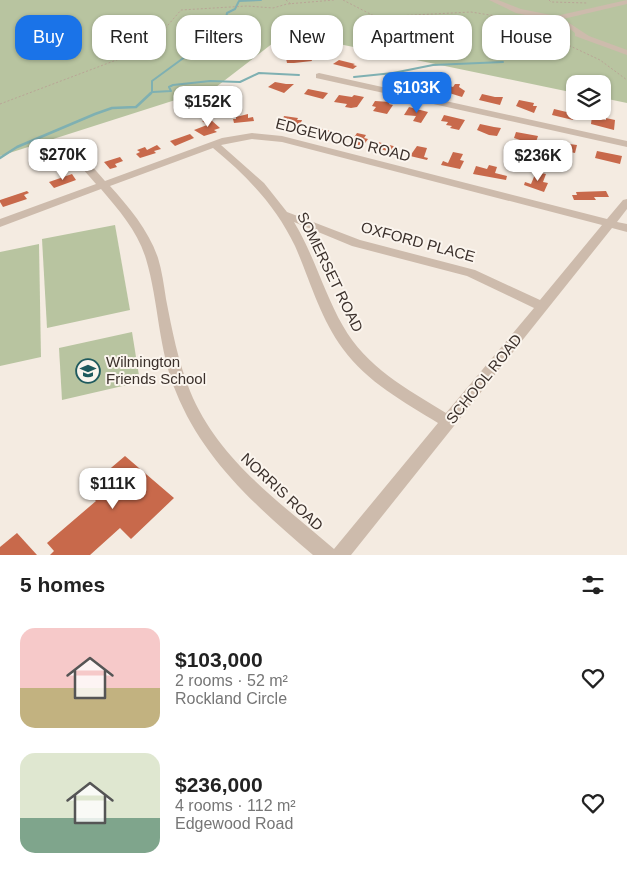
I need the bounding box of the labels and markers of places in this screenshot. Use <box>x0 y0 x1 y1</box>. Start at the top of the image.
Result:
pin: $103K <box>382 72 452 114</box>
pin: $152K <box>173 86 243 128</box>
pin: $270K <box>28 138 98 181</box>
pin: $236K <box>503 140 573 182</box>
place label: Wilmington Friends School <box>106 353 206 387</box>
school or university icon: Wilmington Friends School <box>75 358 101 384</box>
pin: $111K <box>78 468 148 510</box>

